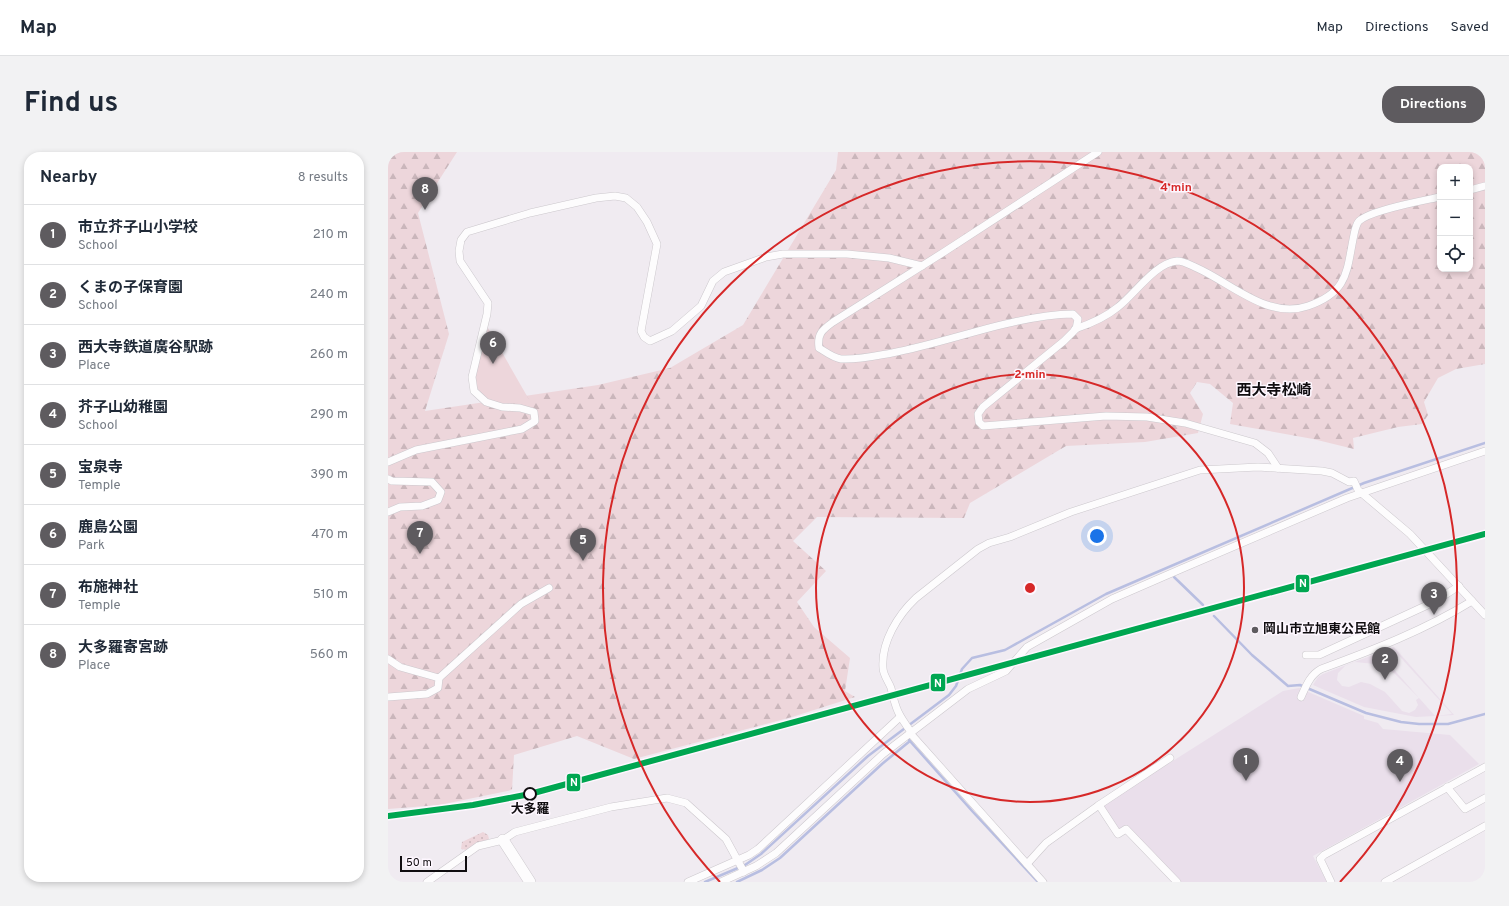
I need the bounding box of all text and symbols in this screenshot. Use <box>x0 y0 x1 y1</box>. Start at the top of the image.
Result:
text: Map <box>20 16 57 40</box>
text: Map <box>1317 19 1343 36</box>
text: Directions <box>1365 19 1429 36</box>
text: Saved <box>1451 19 1489 36</box>
text: Find us <box>24 86 118 122</box>
button: Directions <box>1382 86 1485 123</box>
map controls <box>1437 164 1473 272</box>
button: + <box>1437 164 1473 200</box>
text: Nearby <box>40 167 97 189</box>
text: 8 results <box>298 170 348 186</box>
pin: 8 <box>412 177 438 210</box>
text: 4 min <box>1160 180 1192 196</box>
button: − <box>1437 200 1473 236</box>
text: 市立芥子山小学校 <box>78 219 198 238</box>
text: 1 <box>50 227 56 243</box>
text: 210 m <box>313 227 348 243</box>
button: locate <box>1437 236 1473 272</box>
text: School <box>78 238 118 254</box>
text: くまの子保育園 <box>78 279 183 298</box>
text: 2 <box>49 287 57 303</box>
text: 240 m <box>310 287 348 303</box>
text: School <box>78 298 118 314</box>
pin: 6 <box>480 331 506 364</box>
text: 西大寺鉄道廣谷駅跡 <box>78 339 213 358</box>
text: 3 <box>49 347 57 363</box>
text: 260 m <box>310 347 348 363</box>
text: Place <box>78 358 110 374</box>
text: 2 min <box>1014 367 1046 383</box>
district label: 西大寺松崎 <box>1236 382 1312 401</box>
text: 芥子山幼稚園 <box>78 399 168 418</box>
text: 4 <box>49 407 57 423</box>
text: 290 m <box>310 407 348 423</box>
text: School <box>78 418 118 434</box>
text: 宝泉寺 <box>78 459 123 478</box>
text: 5 <box>49 467 57 483</box>
text: 390 m <box>310 467 348 483</box>
text: Temple <box>78 478 120 494</box>
text: 鹿島公園 <box>78 519 138 538</box>
pin: 7 <box>407 521 433 554</box>
your location <box>1087 526 1107 546</box>
text: 6 <box>49 527 57 543</box>
text: 470 m <box>311 527 348 543</box>
pin: 5 <box>570 528 596 561</box>
text: Park <box>78 538 105 554</box>
line badge: N <box>1295 574 1310 593</box>
text: N <box>1299 577 1307 591</box>
text: 布施神社 <box>78 579 138 598</box>
centre of rings <box>1023 581 1037 595</box>
pin: 3 <box>1421 582 1447 615</box>
text: 7 <box>50 587 56 603</box>
text: 510 m <box>313 587 348 603</box>
text: Temple <box>78 598 120 614</box>
place label: 岡山市立旭東公民館 <box>1263 622 1380 638</box>
marker: 岡山市立旭東公民館 <box>1250 625 1260 635</box>
text: 大多羅寄宮跡 <box>78 639 168 658</box>
text: 8 <box>49 647 57 663</box>
text: 560 m <box>310 647 348 663</box>
pin: 2 <box>1372 647 1398 680</box>
text: Place <box>78 658 110 674</box>
line badge: N <box>930 673 946 692</box>
text: N <box>934 677 942 691</box>
pin: 1 <box>1233 748 1259 781</box>
pin: 4 <box>1387 749 1413 782</box>
line badge: N <box>566 773 581 792</box>
text: N <box>570 776 578 790</box>
marker: 大多羅 <box>523 787 537 801</box>
place label: 大多羅 <box>510 801 550 818</box>
scale bar <box>400 854 467 873</box>
text: 50 m <box>406 856 432 870</box>

